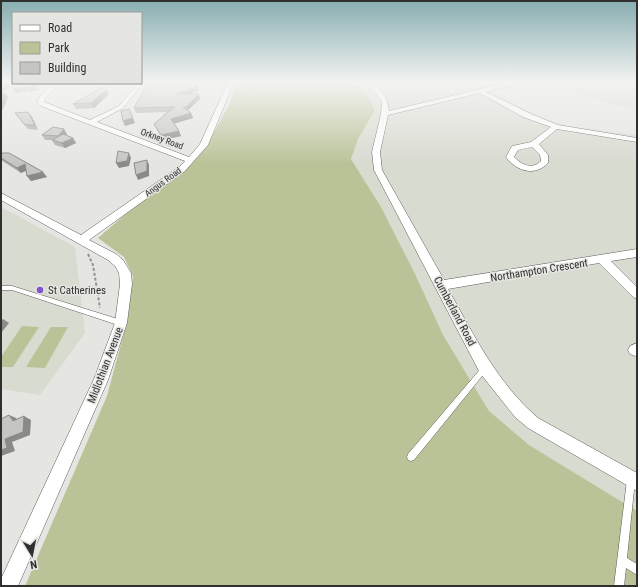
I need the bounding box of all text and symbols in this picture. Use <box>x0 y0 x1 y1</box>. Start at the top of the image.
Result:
legend <box>12 12 142 84</box>
text: Road <box>48 21 72 35</box>
text: Park <box>48 41 70 55</box>
text: Building <box>48 61 86 75</box>
street label: Orkney Road <box>139 127 185 151</box>
street label: Angus Road <box>143 165 183 199</box>
street label: Northampton Crescent <box>489 256 589 285</box>
street label: Cumberland Road <box>431 274 478 348</box>
place label: St Catherines <box>48 284 106 297</box>
marker: St Catherines <box>35 285 45 295</box>
street label: Midlothian Avenue <box>85 325 126 405</box>
north arrow <box>12 535 52 575</box>
text: N <box>29 557 38 571</box>

